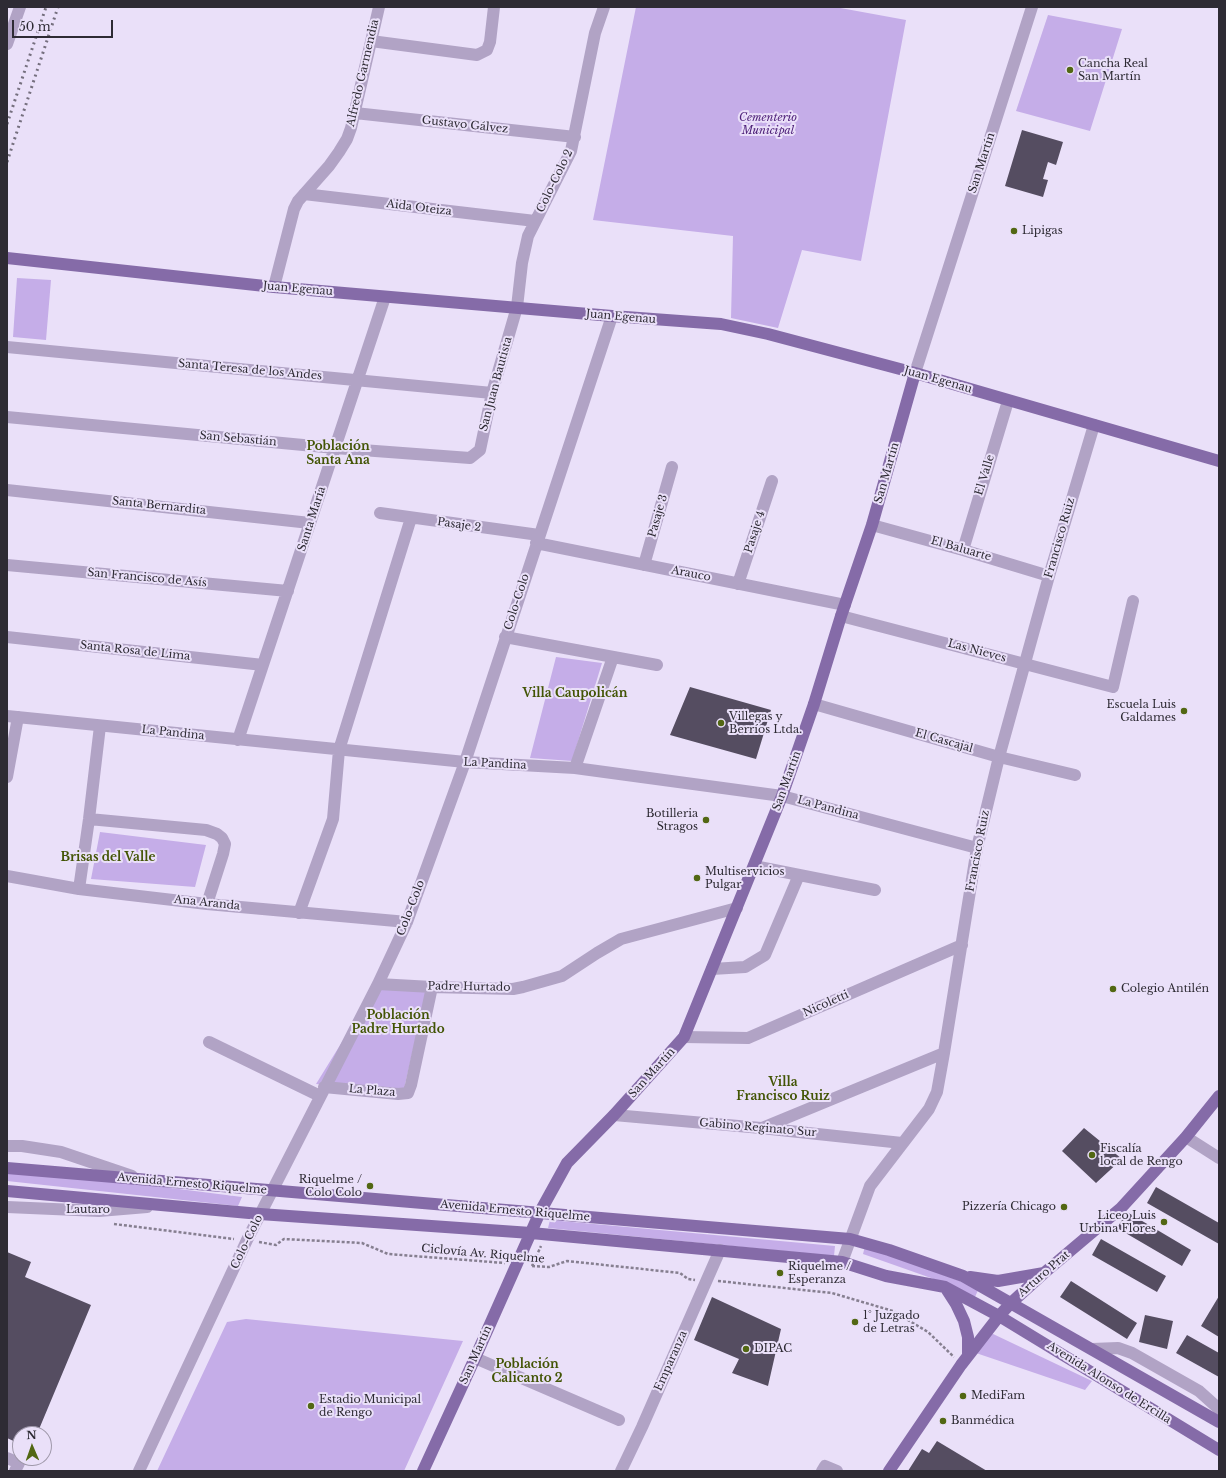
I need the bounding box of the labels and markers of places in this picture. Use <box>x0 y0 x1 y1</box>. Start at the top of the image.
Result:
place label: Cancha Real San Martín <box>1078 57 1148 83</box>
marker: Cancha Real San Martín <box>1065 65 1075 75</box>
place label: Lipigas <box>1022 224 1063 238</box>
marker: Lipigas <box>1009 226 1019 236</box>
place label: Escuela Luis Galdames <box>1107 698 1176 724</box>
marker: Escuela Luis Galdames <box>1179 706 1189 716</box>
place label: Villegas y Berríos Ltda. <box>729 710 802 736</box>
marker: Villegas y Berríos Ltda. <box>716 718 726 728</box>
place label: Botilleria Stragos <box>646 807 698 833</box>
marker: Botilleria Stragos <box>701 815 711 825</box>
place label: Multiservicios Pulgar <box>705 865 784 891</box>
marker: Multiservicios Pulgar <box>692 873 702 883</box>
place label: Colegio Antilén <box>1121 982 1209 996</box>
marker: Colegio Antilén <box>1108 984 1118 994</box>
place label: Fiscalía local de Rengo <box>1100 1142 1183 1168</box>
marker: Fiscalía local de Rengo <box>1087 1150 1097 1160</box>
place label: Riquelme / Colo Colo <box>299 1173 362 1199</box>
marker: Riquelme / Colo Colo <box>365 1181 375 1191</box>
place label: Pizzería Chicago <box>962 1200 1056 1214</box>
marker: Pizzería Chicago <box>1059 1202 1069 1212</box>
place label: Liceo Luis Urbina Flores <box>1079 1209 1156 1235</box>
marker: Liceo Luis Urbina Flores <box>1159 1217 1169 1227</box>
place label: Riquelme / Esperanza <box>788 1260 851 1286</box>
marker: Riquelme / Esperanza <box>775 1268 785 1278</box>
place label: 1° Juzgado de Letras <box>863 1309 920 1335</box>
marker: 1° Juzgado de Letras <box>850 1317 860 1327</box>
place label: DIPAC <box>754 1342 792 1356</box>
marker: DIPAC <box>741 1344 751 1354</box>
place label: MediFam <box>971 1389 1025 1403</box>
marker: MediFam <box>958 1391 968 1401</box>
place label: Estadio Municipal de Rengo <box>319 1393 421 1419</box>
marker: Estadio Municipal de Rengo <box>306 1401 316 1411</box>
place label: Banmédica <box>951 1414 1014 1428</box>
marker: Banmédica <box>938 1416 948 1426</box>

